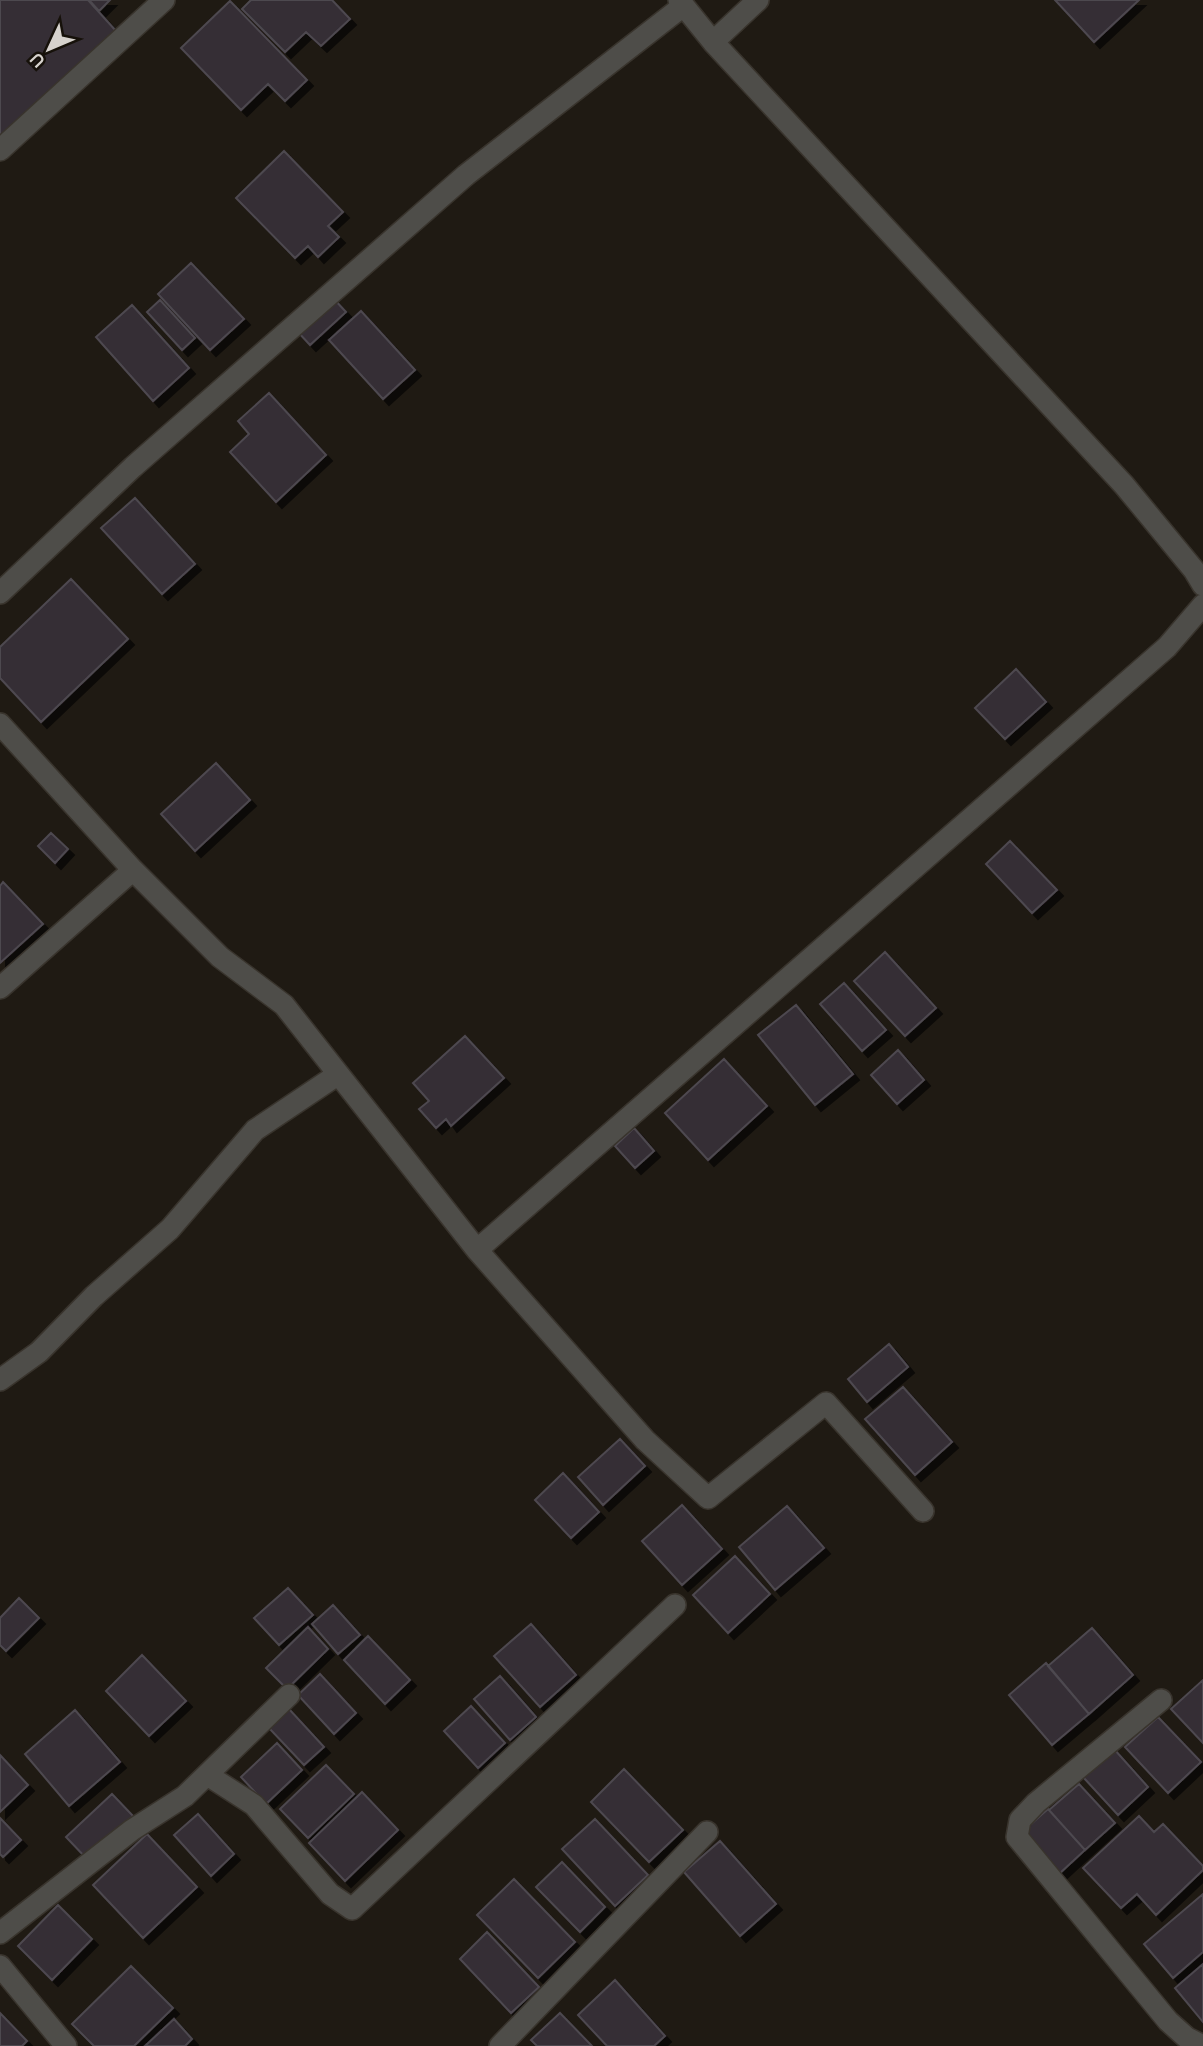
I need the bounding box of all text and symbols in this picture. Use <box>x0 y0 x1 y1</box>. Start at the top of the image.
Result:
north arrow <box>14 14 84 84</box>
text: U <box>25 48 50 72</box>

